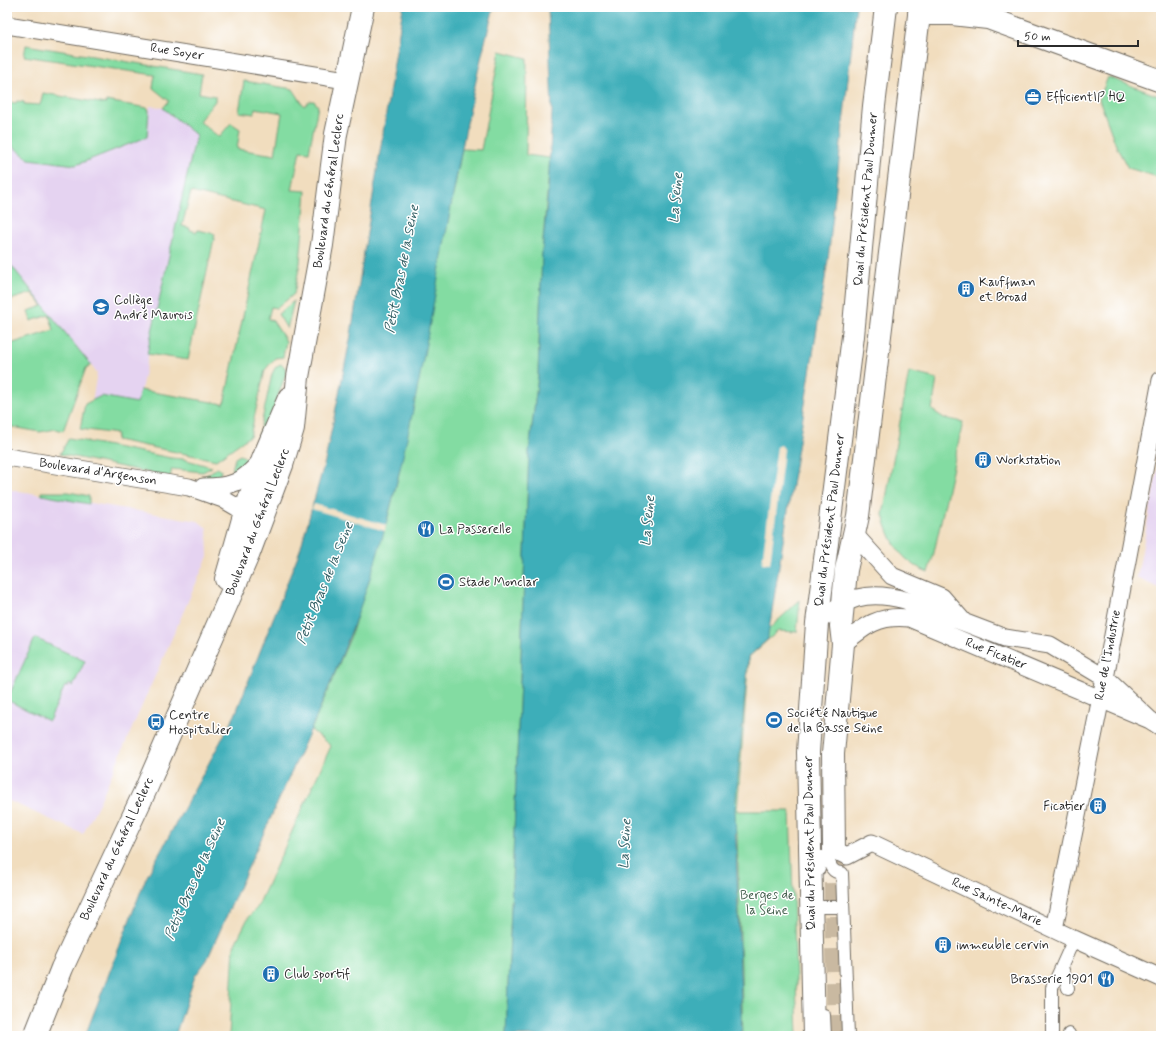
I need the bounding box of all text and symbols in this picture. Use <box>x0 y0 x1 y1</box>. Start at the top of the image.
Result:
scale bar <box>1018 22 1138 48</box>
text: 50 m <box>1024 29 1051 45</box>
street label: Rue Soyer <box>149 39 206 65</box>
office icon: EfficientIP HQ <box>1023 87 1043 107</box>
place label: EfficientIP HQ <box>1046 89 1126 106</box>
street label: Quai du Président Paul Doumer <box>850 110 882 287</box>
street label: Boulevard du Général Leclerc <box>310 113 348 269</box>
water label: La Seine <box>665 171 687 224</box>
water label: Petit Bras de la Seine <box>381 202 423 335</box>
place label: Kauffman et Broad <box>979 274 1036 306</box>
building icon: Kauffman et Broad <box>956 279 976 299</box>
place label: Collège André Maurois <box>114 292 193 324</box>
school or university icon: Collège André Maurois <box>91 297 111 317</box>
street label: Quai du Président Paul Doumer <box>811 431 849 608</box>
street label: Boulevard du Général Leclerc <box>222 446 294 598</box>
building icon: Workstation <box>973 450 993 470</box>
place label: Workstation <box>996 452 1061 469</box>
street label: Boulevard d'Argenson <box>38 454 158 492</box>
water label: La Seine <box>637 494 659 547</box>
water label: Petit Bras de la Seine <box>292 518 358 647</box>
restaurant icon: La Passerelle <box>416 519 436 539</box>
place label: La Passerelle <box>439 521 511 538</box>
sports icon: Stade Monclar <box>436 572 456 592</box>
place label: Stade Monclar <box>459 574 538 591</box>
street label: Rue de l'Industrie <box>1091 608 1125 702</box>
street label: Rue Ficatier <box>963 634 1030 674</box>
place label: Société Nautique de la Basse Seine <box>787 705 883 737</box>
place label: Centre Hospitalier <box>169 707 232 739</box>
sports icon: Société Nautique de la Basse Seine <box>764 710 784 730</box>
bus stop icon: Centre Hospitalier <box>146 712 166 732</box>
street label: Quai du Président Paul Doumer <box>800 755 820 930</box>
street label: Boulevard du Général Leclerc <box>76 775 158 923</box>
building icon: Ficatier <box>1088 796 1108 816</box>
place label: Ficatier <box>1043 798 1086 815</box>
water label: Petit Bras de la Seine <box>160 815 230 942</box>
water label: La Seine <box>615 817 635 870</box>
street label: Rue Sainte-Marie <box>949 874 1045 930</box>
park label: Berges de la Seine <box>740 887 794 919</box>
building icon: immeuble cervin <box>933 935 953 955</box>
place label: immeuble cervin <box>956 937 1049 954</box>
building icon: Club sportif <box>261 964 281 984</box>
place label: Club sportif <box>284 966 350 983</box>
restaurant icon: Brasserie 1901 <box>1096 969 1116 989</box>
place label: Brasserie 1901 <box>1011 971 1093 988</box>

